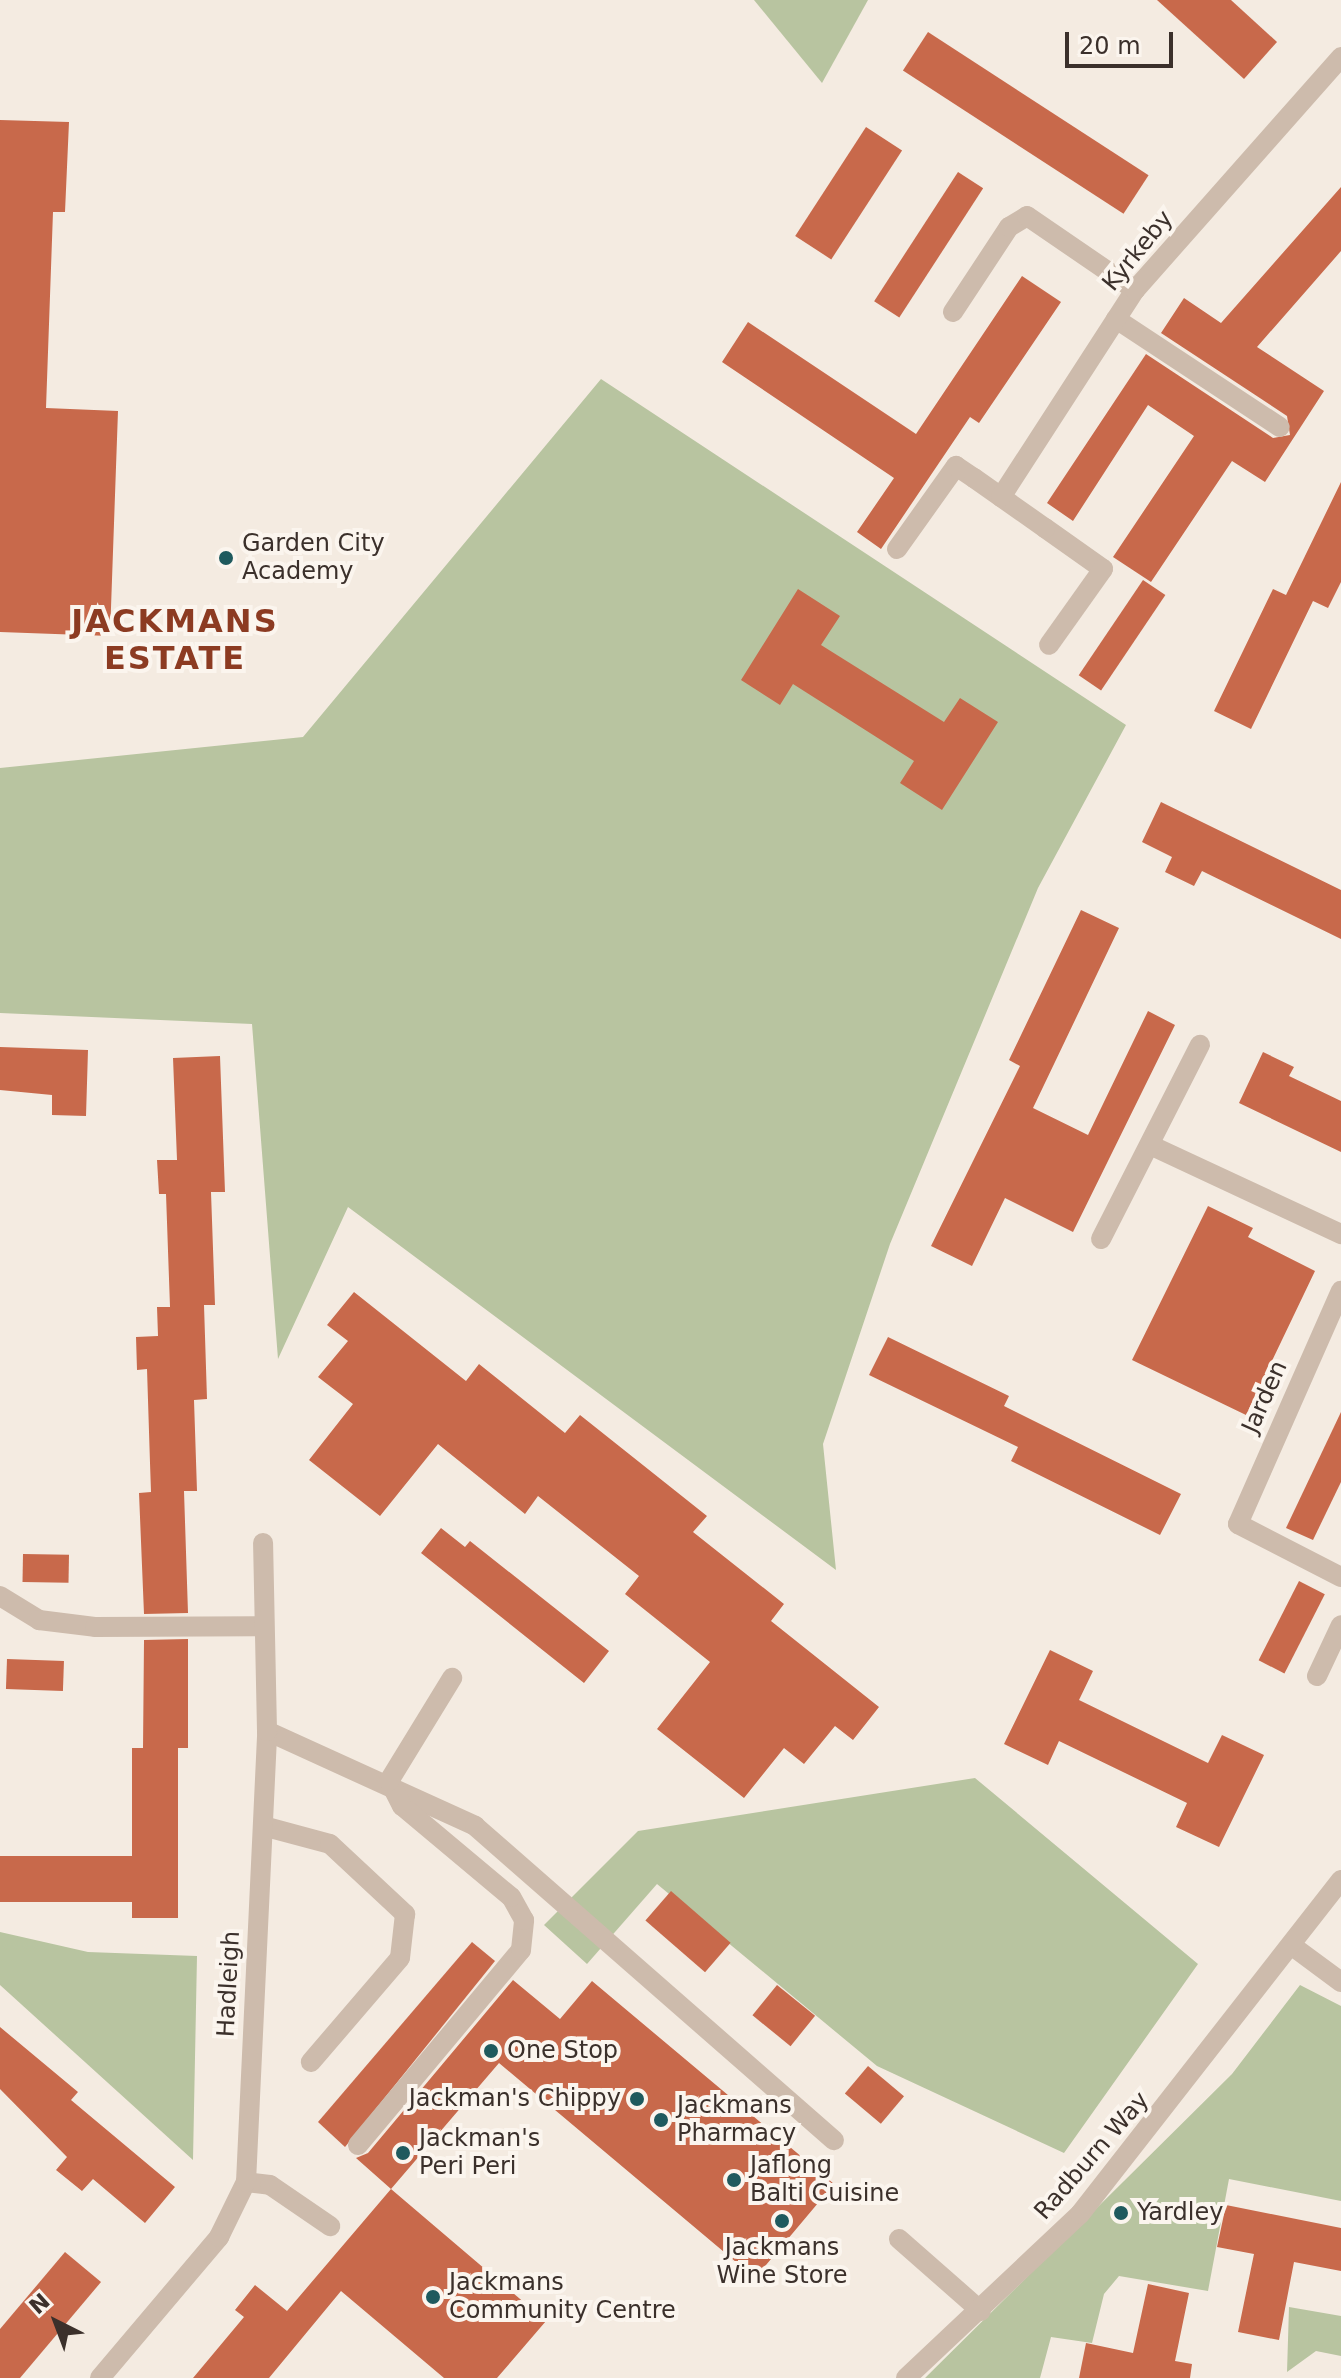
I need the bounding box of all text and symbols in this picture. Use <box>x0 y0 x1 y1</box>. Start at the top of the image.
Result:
scale bar <box>1069 16 1177 66</box>
text: 20 m <box>1079 32 1141 60</box>
street label: Kyrkeby <box>1097 205 1179 297</box>
place label: Garden City Academy <box>242 530 385 586</box>
marker: Garden City Academy <box>217 549 235 567</box>
district label: JACKMANS ESTATE <box>71 603 279 678</box>
street label: Jarden <box>1236 1356 1294 1438</box>
street label: Hadleigh <box>212 1930 246 2038</box>
place label: One Stop <box>507 2037 618 2065</box>
marker: One Stop <box>482 2042 500 2060</box>
place label: Jackman's Chippy <box>409 2085 621 2113</box>
street label: Radburn Way <box>1029 2086 1155 2226</box>
marker: Jackman's Chippy <box>628 2090 646 2108</box>
place label: Jackmans Pharmacy <box>677 2092 796 2148</box>
marker: Jackmans Pharmacy <box>652 2111 670 2129</box>
place label: Jackman's Peri Peri <box>419 2125 540 2181</box>
marker: Jackman's Peri Peri <box>394 2144 412 2162</box>
place label: Jaflong Balti Cuisine <box>750 2152 899 2208</box>
marker: Jaflong Balti Cuisine <box>725 2171 743 2189</box>
place label: Yardley <box>1137 2199 1223 2227</box>
marker: Yardley <box>1112 2204 1130 2222</box>
marker: Jackmans Wine Store <box>773 2212 791 2230</box>
place label: Jackmans Wine Store <box>717 2234 847 2290</box>
place label: Jackmans Community Centre <box>449 2269 676 2325</box>
north arrow <box>16 2282 96 2362</box>
text: N <box>24 2288 55 2319</box>
marker: Jackmans Community Centre <box>424 2288 442 2306</box>

